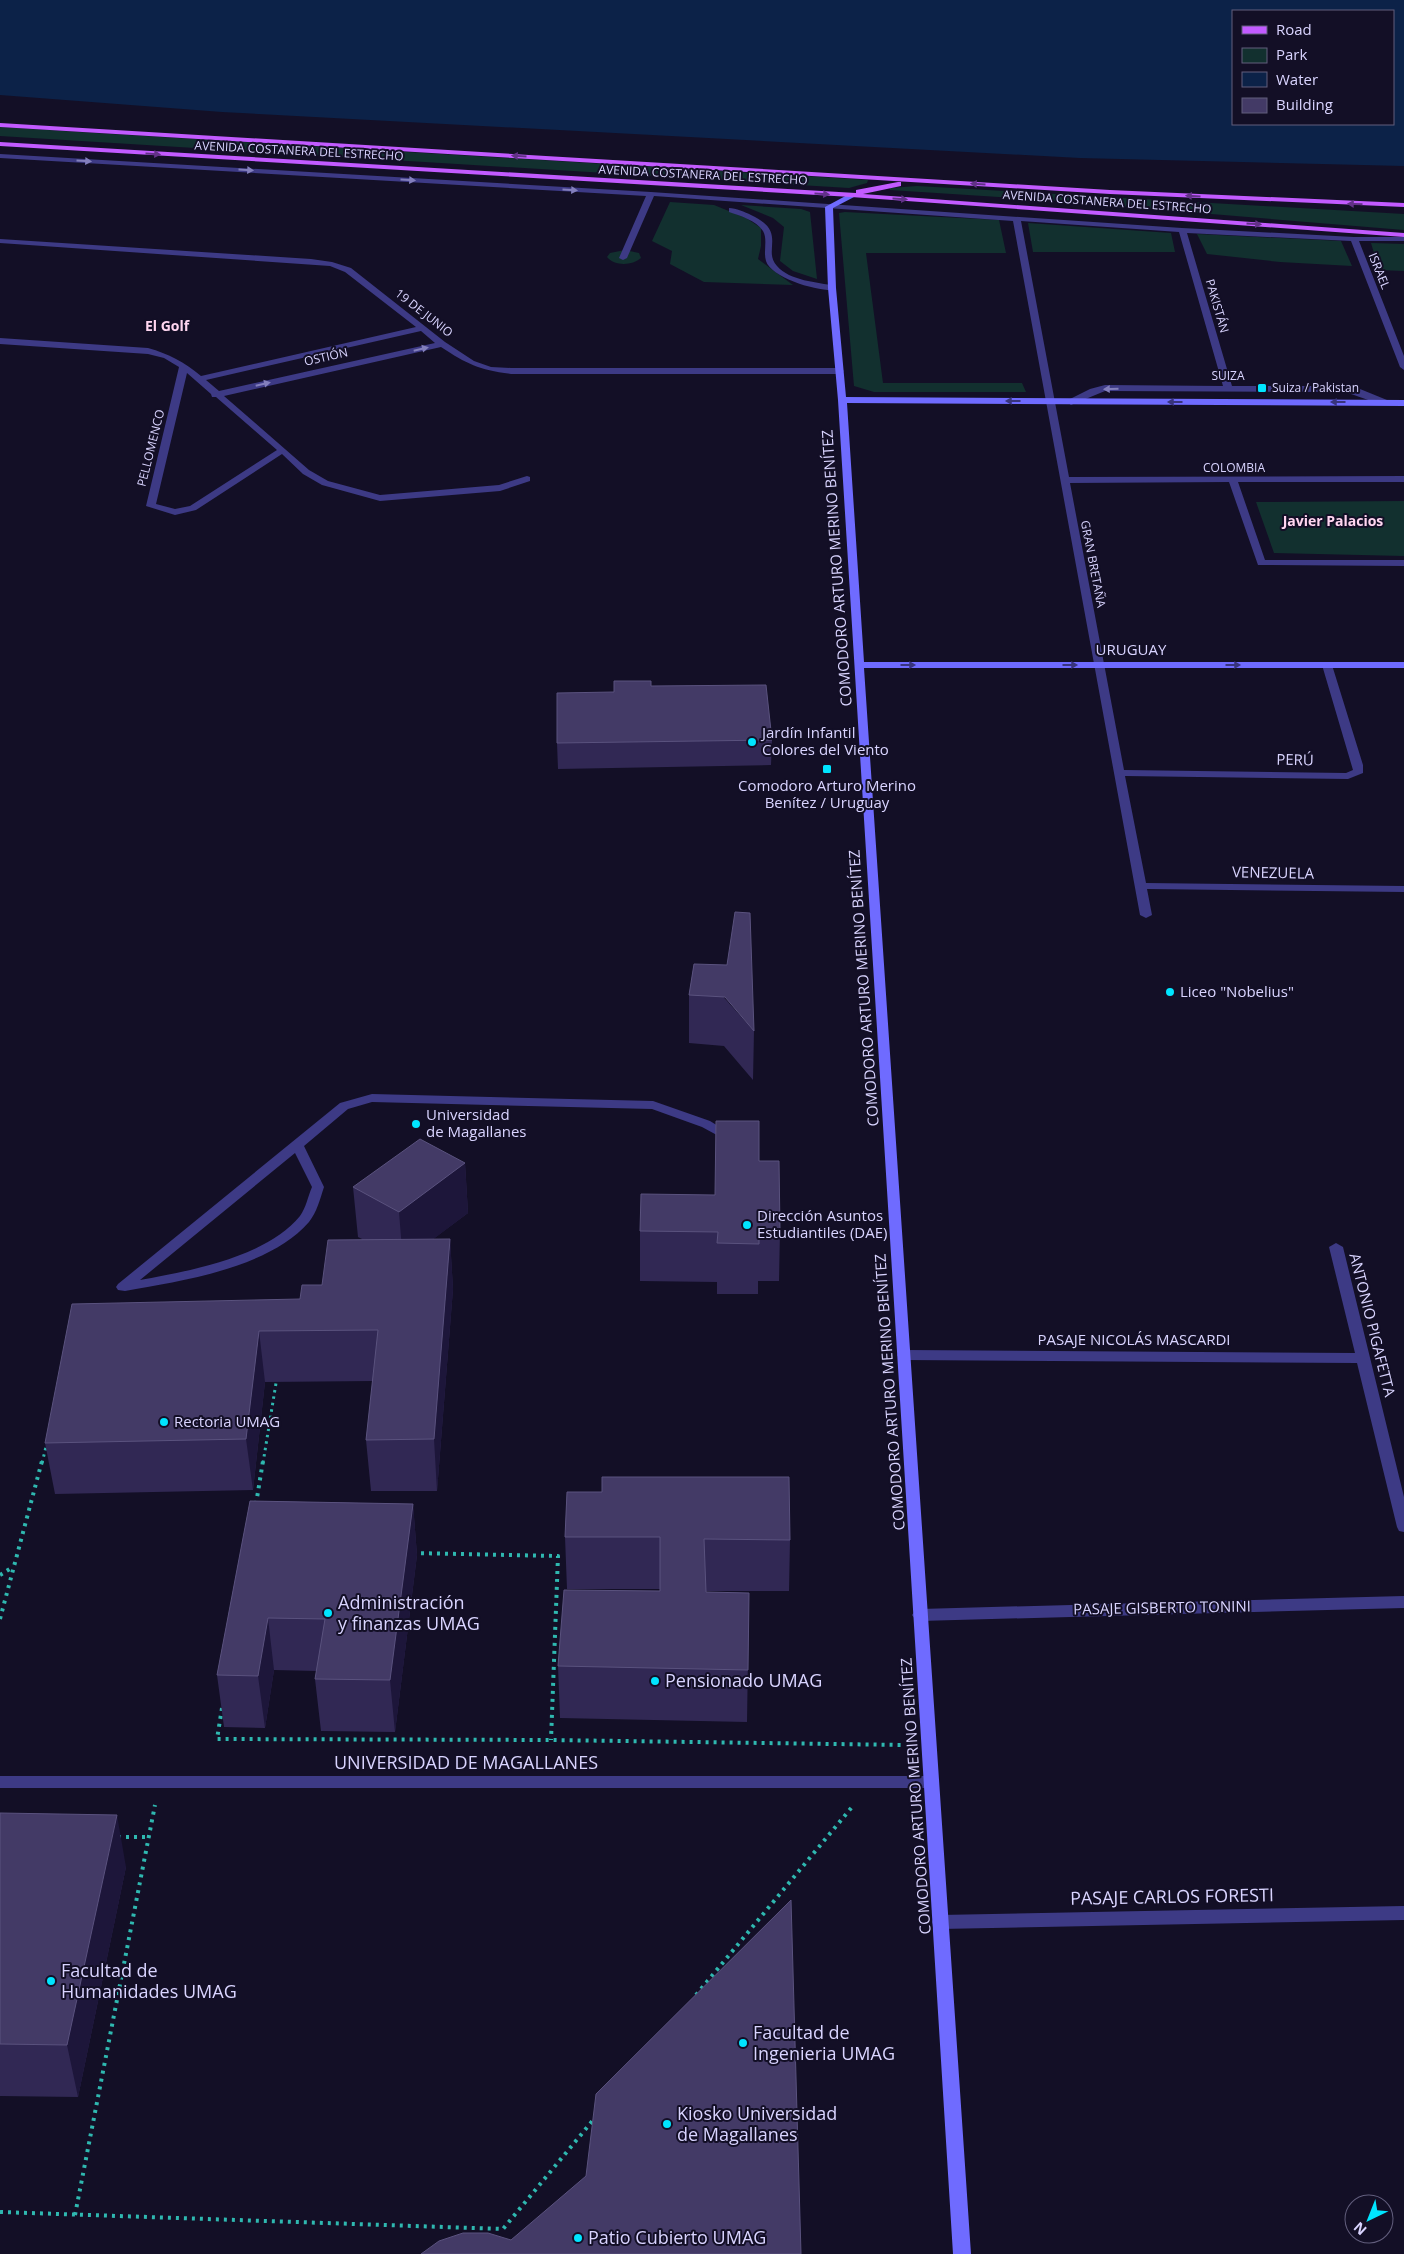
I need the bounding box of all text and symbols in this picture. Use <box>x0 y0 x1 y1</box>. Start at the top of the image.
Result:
legend <box>1232 10 1394 125</box>
text: Road <box>1276 19 1312 39</box>
text: Park <box>1276 44 1307 64</box>
text: Water <box>1276 69 1318 89</box>
text: Building <box>1276 94 1333 114</box>
street label: AVENIDA COSTANERA DEL ESTRECHO <box>194 137 404 164</box>
one-way arrow <box>146 150 162 158</box>
one-way arrow <box>511 152 527 160</box>
one-way arrow <box>76 157 92 165</box>
street label: AVENIDA COSTANERA DEL ESTRECHO <box>598 161 808 188</box>
one-way arrow <box>238 167 254 175</box>
one-way arrow <box>400 176 416 184</box>
one-way arrow <box>970 179 986 187</box>
one-way arrow <box>563 186 579 194</box>
street label: AVENIDA COSTANERA DEL ESTRECHO <box>1002 186 1212 217</box>
one-way arrow <box>815 190 831 198</box>
one-way arrow <box>1185 191 1201 199</box>
one-way arrow <box>892 195 908 203</box>
one-way arrow <box>1347 200 1363 208</box>
one-way arrow <box>1246 221 1262 229</box>
street label: ISRAEL <box>1364 250 1394 292</box>
street label: PAKISTÁN <box>1202 277 1233 335</box>
street label: 19 DE JUNIO <box>392 285 457 341</box>
district label: El Golf <box>145 316 191 335</box>
street label: OSTIÓN <box>302 343 349 370</box>
one-way arrow <box>414 344 430 352</box>
street label: SUIZA <box>1211 367 1245 384</box>
place label: Suiza / Pakistan <box>1272 379 1359 396</box>
one-way arrow <box>255 380 270 388</box>
marker: Suiza / Pakistan <box>1256 382 1268 394</box>
one-way arrow <box>1102 385 1118 393</box>
one-way arrow <box>1005 397 1021 405</box>
one-way arrow <box>1167 398 1183 406</box>
one-way arrow <box>1330 398 1346 406</box>
street label: PELLOMENCO <box>133 407 168 488</box>
street label: COMODORO ARTURO MERINO BENÍTEZ <box>816 429 856 707</box>
street label: COLOMBIA <box>1203 459 1265 476</box>
district label: Javier Palacios <box>1281 511 1383 530</box>
street label: GRAN BRETAÑA <box>1077 519 1110 609</box>
street label: URUGUAY <box>1096 639 1167 659</box>
one-way arrow <box>900 661 916 669</box>
one-way arrow <box>1062 661 1078 669</box>
one-way arrow <box>1225 661 1241 669</box>
place label: Jardín Infantil Colores del Viento <box>760 722 889 759</box>
marker: Jardín Infantil Colores del Viento <box>746 736 758 748</box>
street label: PERÚ <box>1276 749 1314 769</box>
marker: Comodoro Arturo Merino Benítez / Uruguay <box>821 763 833 775</box>
place label: Comodoro Arturo Merino Benítez / Uruguay <box>738 775 916 812</box>
street label: COMODORO ARTURO MERINO BENÍTEZ <box>843 849 883 1127</box>
street label: VENEZUELA <box>1232 861 1315 883</box>
place label: Liceo "Nobelius" <box>1180 981 1294 1001</box>
marker: Liceo "Nobelius" <box>1164 986 1176 998</box>
place label: Universidad de Magallanes <box>426 1104 526 1141</box>
marker: Universidad de Magallanes <box>410 1118 422 1130</box>
place label: Dirección Asuntos Estudiantiles (DAE) <box>757 1205 887 1242</box>
marker: Dirección Asuntos Estudiantiles (DAE) <box>741 1219 753 1231</box>
street label: ANTONIO PIGAFETTA <box>1345 1251 1401 1399</box>
street label: COMODORO ARTURO MERINO BENÍTEZ <box>869 1253 909 1531</box>
street label: PASAJE NICOLÁS MASCARDI <box>1038 1329 1230 1349</box>
place label: Rectoria UMAG <box>174 1411 280 1431</box>
marker: Rectoria UMAG <box>158 1416 170 1428</box>
place label: Administración y finanzas UMAG <box>338 1590 480 1635</box>
street label: PASAJE GISBERTO TONINI <box>1073 1595 1251 1619</box>
marker: Administración y finanzas UMAG <box>322 1607 334 1619</box>
street label: COMODORO ARTURO MERINO BENÍTEZ <box>895 1657 935 1935</box>
place label: Pensionado UMAG <box>665 1668 822 1692</box>
marker: Pensionado UMAG <box>649 1675 661 1687</box>
street label: UNIVERSIDAD DE MAGALLANES <box>334 1750 598 1774</box>
street label: PASAJE CARLOS FORESTI <box>1070 1882 1274 1910</box>
place label: Facultad de Humanidades UMAG <box>61 1958 237 2003</box>
marker: Facultad de Humanidades UMAG <box>45 1975 57 1987</box>
place label: Facultad de Ingenieria UMAG <box>753 2020 895 2065</box>
marker: Facultad de Ingenieria UMAG <box>737 2037 749 2049</box>
place label: Kiosko Universidad de Magallanes <box>677 2101 837 2146</box>
marker: Kiosko Universidad de Magallanes <box>661 2118 673 2130</box>
north arrow <box>1344 2194 1394 2244</box>
text: N <box>1349 2218 1370 2240</box>
place label: Patio Cubierto UMAG <box>588 2225 766 2249</box>
marker: Patio Cubierto UMAG <box>572 2232 584 2244</box>

